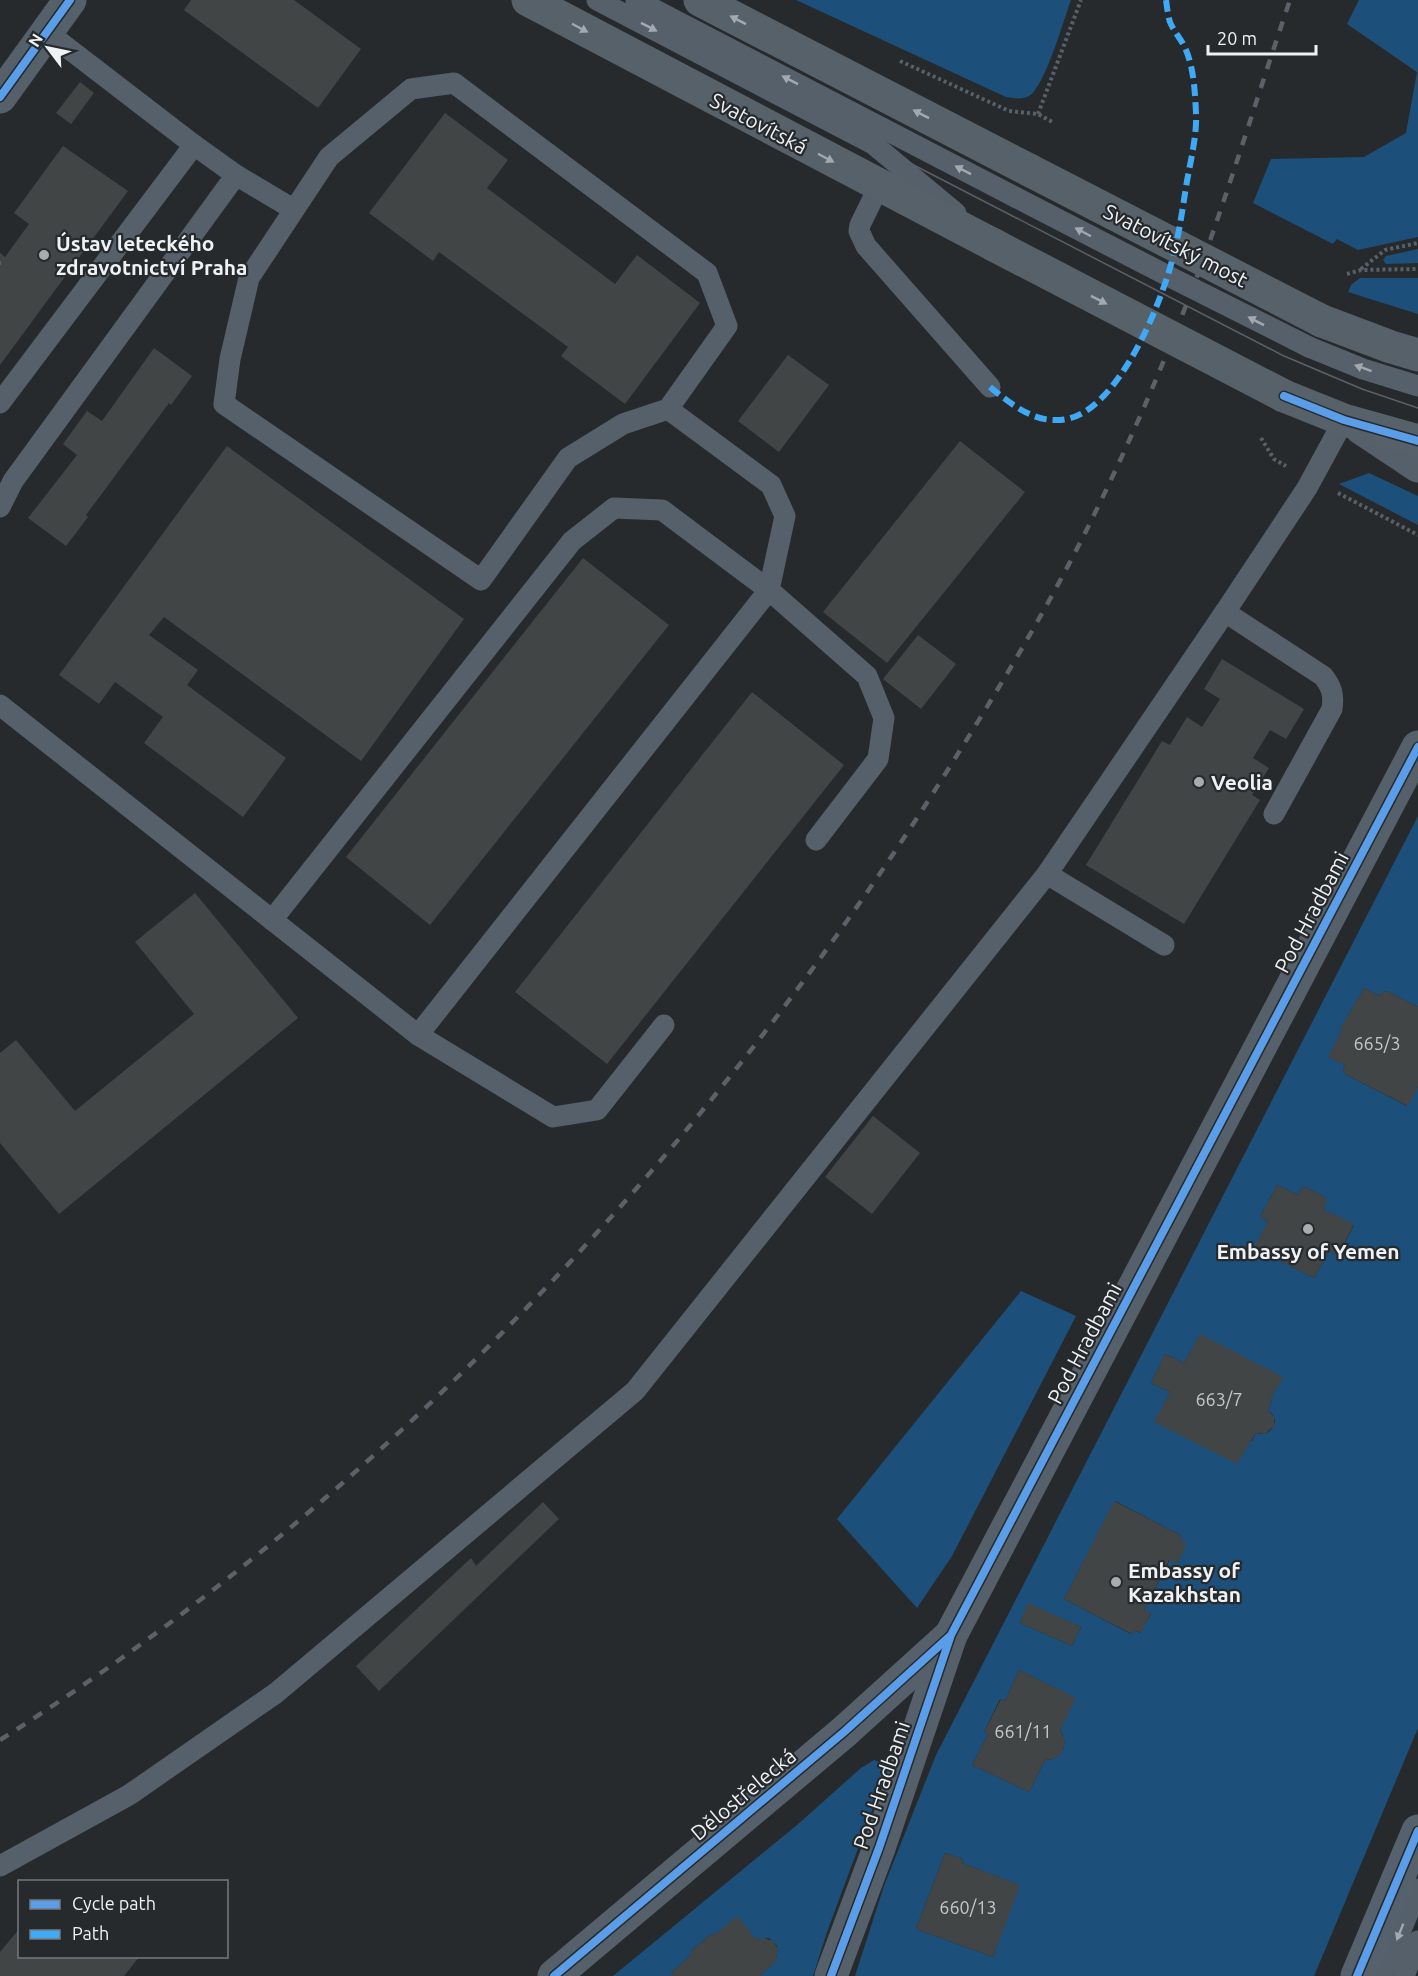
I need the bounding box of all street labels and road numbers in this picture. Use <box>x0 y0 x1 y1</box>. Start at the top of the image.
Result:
street label: Svatovítská <box>706 87 812 159</box>
street label: Svatovítský most <box>1100 198 1252 292</box>
street label: Pod Hradbami <box>1269 847 1353 977</box>
street label: Pod Hradbami <box>1042 1278 1126 1408</box>
street label: Pod Hradbami <box>848 1718 914 1852</box>
street label: Dělostřelecká <box>686 1743 800 1845</box>

